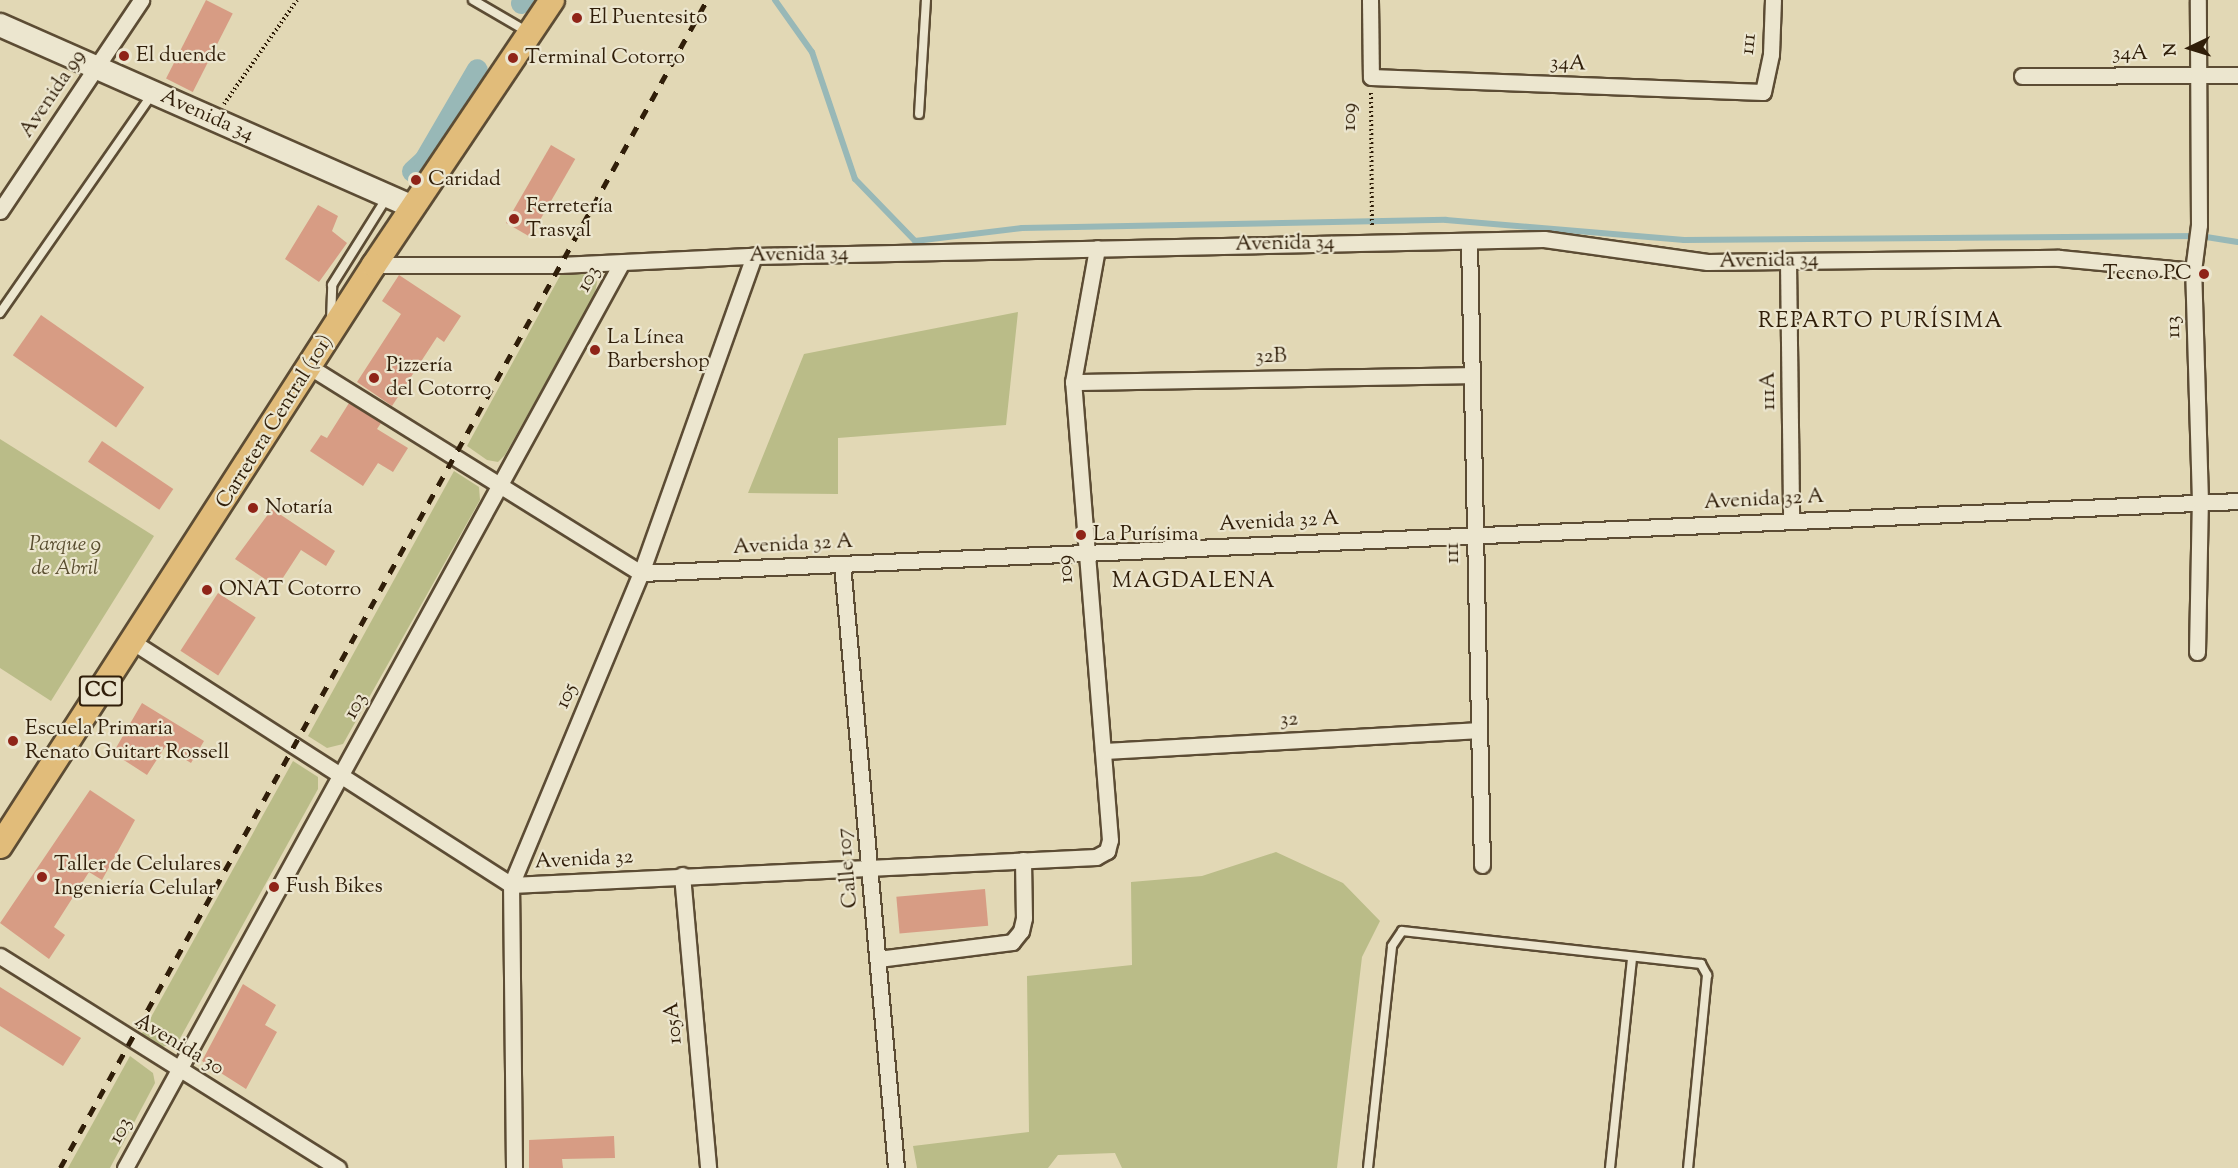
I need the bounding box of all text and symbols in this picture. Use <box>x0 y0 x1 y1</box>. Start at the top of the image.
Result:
place label: El Puentesito <box>589 5 707 31</box>
marker: El Puentesito <box>570 11 584 25</box>
north arrow <box>2160 18 2220 78</box>
street label: 111 <box>1735 32 1763 56</box>
street label: 34A <box>2112 41 2148 67</box>
text: N <box>2160 42 2183 56</box>
place label: El duende <box>136 43 226 69</box>
street label: Avenida 99 <box>14 45 92 143</box>
place label: Terminal Cotorro <box>525 45 685 71</box>
marker: El duende <box>117 49 131 63</box>
marker: Terminal Cotorro <box>506 51 520 65</box>
street label: 34A <box>1550 51 1586 77</box>
street label: Avenida 34 <box>156 84 258 148</box>
street label: 109 <box>1337 103 1363 131</box>
place label: Caridad <box>428 167 501 193</box>
marker: Caridad <box>409 173 423 187</box>
place label: Ferretería Trasval <box>526 194 613 244</box>
marker: Ferretería Trasval <box>507 212 521 226</box>
street label: Avenida 34 <box>1235 231 1335 257</box>
street label: Avenida 34 <box>749 242 849 268</box>
street label: Avenida 34 <box>1719 248 1819 274</box>
street label: 103 <box>572 261 606 297</box>
place label: Tecno PC <box>2103 261 2192 287</box>
marker: Tecno PC <box>2197 267 2211 281</box>
district label: REPARTO PURÍSIMA <box>1758 310 2004 336</box>
street label: 113 <box>2161 315 2187 339</box>
place label: La Línea Barbershop <box>607 325 710 375</box>
street label: Carretera Central (101) <box>211 330 339 514</box>
marker: La Línea Barbershop <box>588 343 602 357</box>
street label: 32B <box>1255 344 1287 370</box>
place label: Pizzería del Cotorro <box>386 353 491 403</box>
marker: Pizzería del Cotorro <box>367 371 381 385</box>
street label: 111A <box>1756 372 1782 410</box>
street label: Avenida 32 A <box>1703 484 1825 516</box>
place label: Notaría <box>265 495 333 521</box>
marker: Notaría <box>246 501 260 515</box>
street label: Avenida 32 A <box>1218 506 1340 538</box>
place label: La Purísima <box>1093 522 1199 548</box>
marker: La Purísima <box>1074 528 1088 542</box>
street label: Avenida 32 A <box>732 529 854 561</box>
park label: Parque 9 de Abril <box>29 532 101 582</box>
street label: 111 <box>1440 542 1466 564</box>
street label: 109 <box>1052 554 1080 584</box>
district label: MAGDALENA <box>1112 570 1276 596</box>
place label: ONAT Cotorro <box>219 577 361 603</box>
marker: ONAT Cotorro <box>200 583 214 597</box>
road number: CC <box>78 674 124 708</box>
street label: 105 <box>550 679 584 713</box>
street label: 103 <box>339 688 373 724</box>
street label: 32 <box>1279 707 1299 733</box>
place label: Escuela Primaria Renato Guitart Rossell <box>25 716 229 766</box>
marker: Escuela Primaria Renato Guitart Rossell <box>6 734 20 748</box>
street label: Calle 107 <box>832 827 864 909</box>
street label: Avenida 32 <box>534 845 634 875</box>
place label: Taller de Celulares Ingeniería Celular <box>54 852 221 902</box>
marker: Taller de Celulares Ingeniería Celular <box>35 870 49 884</box>
place label: Fush Bikes <box>286 874 383 900</box>
marker: Fush Bikes <box>267 880 281 894</box>
street label: 105A <box>660 1001 688 1045</box>
street label: Avenida 30 <box>130 1009 228 1081</box>
street label: 103 <box>104 1113 138 1149</box>

